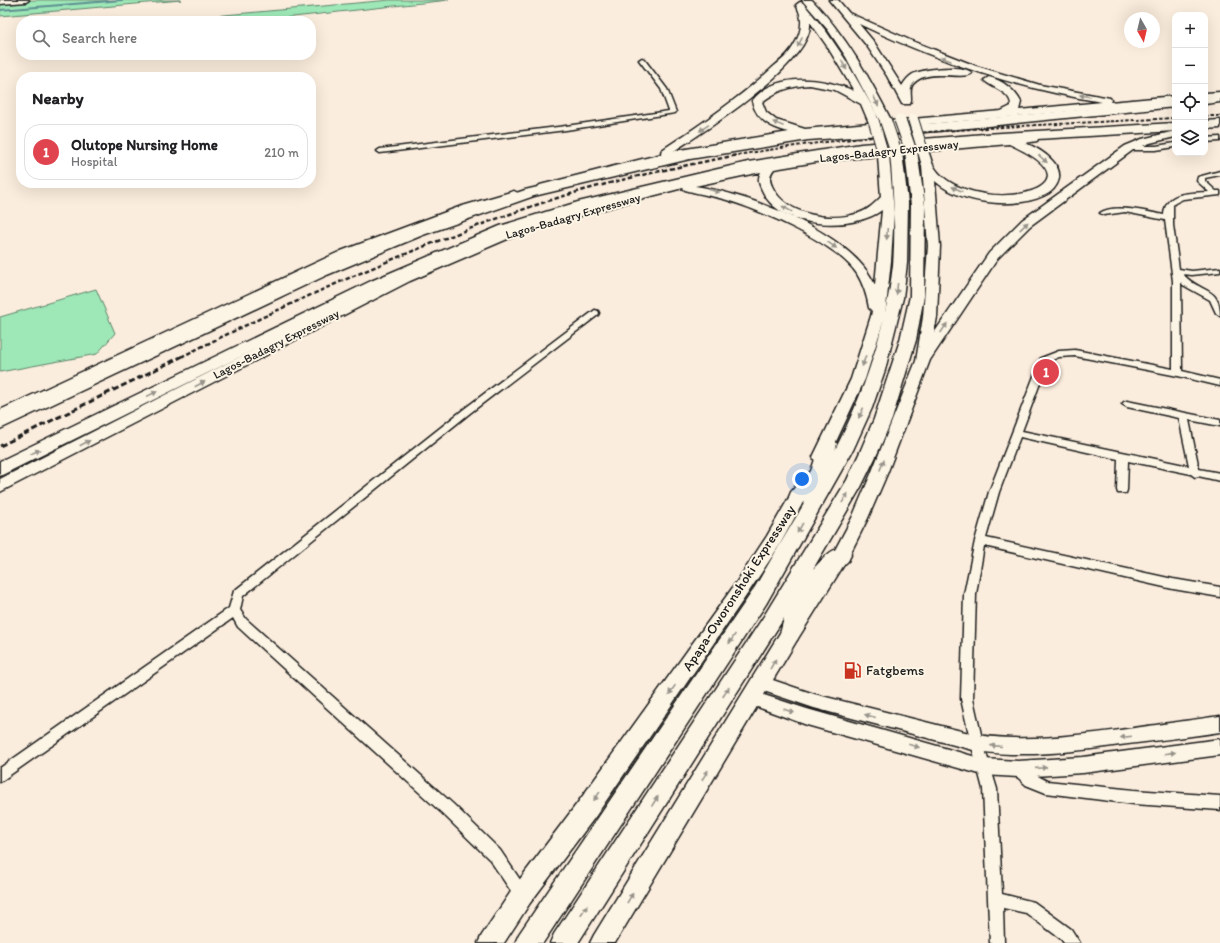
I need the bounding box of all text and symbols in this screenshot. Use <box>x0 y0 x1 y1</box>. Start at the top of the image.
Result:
north arrow <box>1124 12 1160 48</box>
map controls <box>1172 12 1208 156</box>
button: + <box>1172 12 1208 48</box>
search box <box>16 16 316 60</box>
icon: search <box>30 27 52 49</box>
text: Search here <box>62 29 137 47</box>
one-way arrow <box>797 36 803 48</box>
button: − <box>1172 48 1208 84</box>
one-way arrow <box>939 56 951 62</box>
one-way arrow <box>840 59 847 71</box>
button: locate <box>1172 84 1208 120</box>
text: Nearby <box>32 88 84 108</box>
one-way arrow <box>1079 93 1091 99</box>
one-way arrow <box>873 95 879 106</box>
one-way arrow <box>771 120 783 126</box>
button: layers <box>1172 120 1208 156</box>
one-way arrow <box>699 124 709 132</box>
text: Olutope Nursing Home <box>71 136 218 154</box>
street label: Lagos-Badagry Expressway <box>819 137 959 165</box>
text: 1 <box>43 145 49 160</box>
text: 210 m <box>264 145 299 160</box>
text: Hospital <box>71 154 118 169</box>
one-way arrow <box>1038 154 1048 163</box>
one-way arrow <box>952 186 963 192</box>
one-way arrow <box>709 188 721 194</box>
street label: Lagos-Badagry Expressway <box>504 190 642 242</box>
one-way arrow <box>781 206 793 213</box>
one-way arrow <box>1019 221 1029 231</box>
one-way arrow <box>883 228 890 240</box>
one-way arrow <box>827 241 837 249</box>
one-way arrow <box>894 283 901 295</box>
street label: Lagos-Badagry Expressway <box>211 306 342 382</box>
one-way arrow <box>940 323 948 334</box>
one-way arrow <box>860 355 866 367</box>
pin: 1 <box>1033 357 1059 387</box>
one-way arrow <box>194 380 206 387</box>
one-way arrow <box>146 391 157 397</box>
one-way arrow <box>858 408 864 419</box>
one-way arrow <box>79 440 90 446</box>
one-way arrow <box>29 449 41 455</box>
one-way arrow <box>880 458 886 470</box>
your location <box>792 469 812 489</box>
one-way arrow <box>841 493 849 503</box>
street label: Apapa-Oworonshoki Expressway <box>679 502 799 674</box>
one-way arrow <box>796 522 803 534</box>
one-way arrow <box>728 634 736 644</box>
one-way arrow <box>769 658 776 670</box>
fuel station icon: Fatgbems <box>843 660 863 680</box>
place label: Fatgbems <box>866 662 924 679</box>
one-way arrow <box>668 685 676 695</box>
one-way arrow <box>722 686 729 698</box>
one-way arrow <box>784 708 796 714</box>
one-way arrow <box>864 713 876 719</box>
one-way arrow <box>1120 733 1132 740</box>
one-way arrow <box>990 742 1002 749</box>
one-way arrow <box>909 743 921 749</box>
one-way arrow <box>1164 750 1176 757</box>
one-way arrow <box>1035 764 1047 771</box>
one-way arrow <box>701 769 708 781</box>
one-way arrow <box>593 791 601 801</box>
one-way arrow <box>651 796 659 806</box>
one-way arrow <box>626 892 633 904</box>
one-way arrow <box>581 905 588 916</box>

